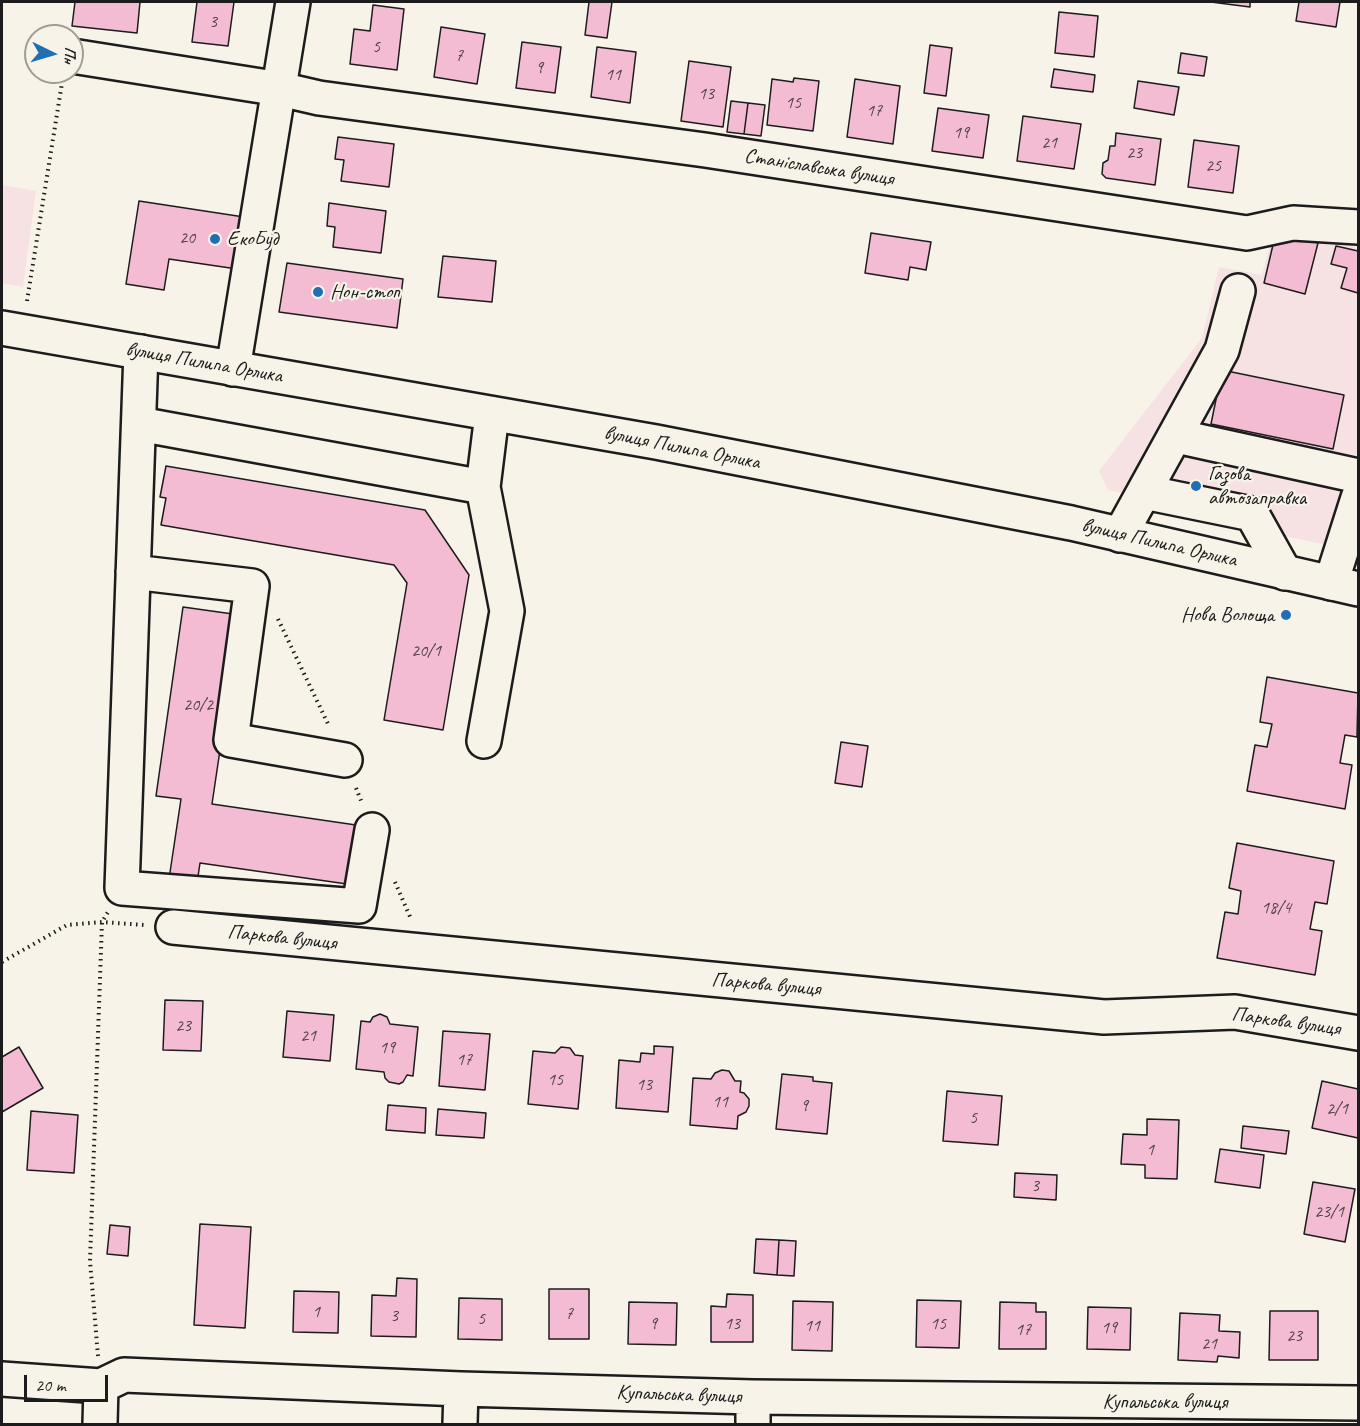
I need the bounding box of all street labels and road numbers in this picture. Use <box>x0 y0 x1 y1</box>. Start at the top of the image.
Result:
street label: Станіславська вулиця <box>742 144 896 192</box>
street label: вулиця Пилипа Орлика <box>124 337 284 389</box>
street label: вулиця Пилипа Орлика <box>602 421 762 475</box>
street label: вулиця Пилипа Орлика <box>1079 513 1239 573</box>
street label: Паркова вулиця <box>226 920 338 956</box>
street label: Паркова вулиця <box>710 968 822 1002</box>
street label: Паркова вулиця <box>1230 1002 1342 1042</box>
street label: Купальська вулиця <box>616 1380 742 1410</box>
street label: Купальська вулиця <box>1102 1389 1228 1415</box>

